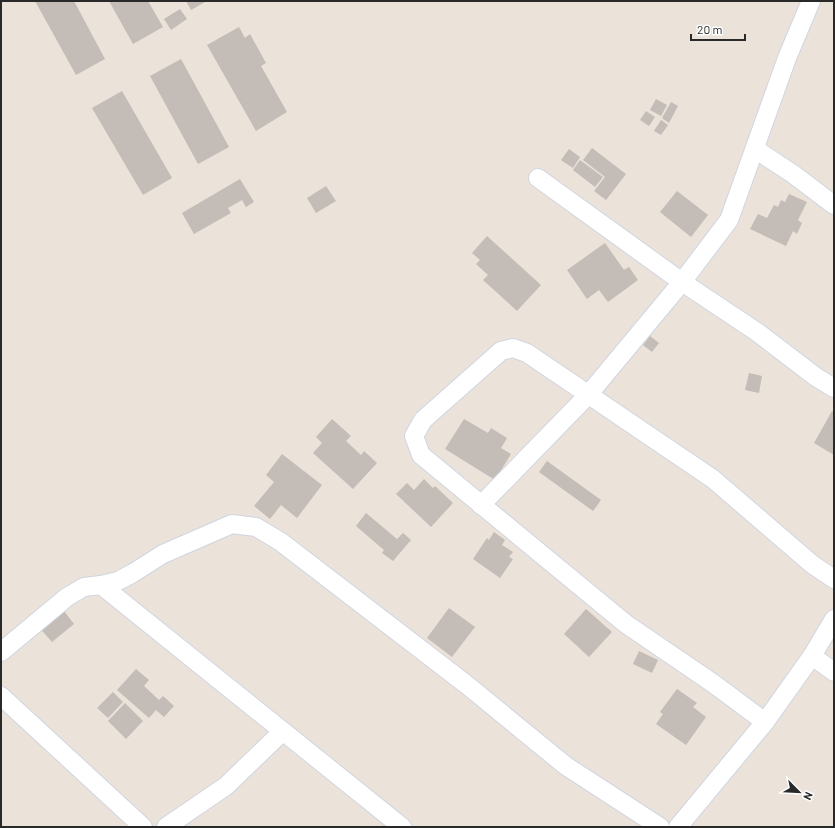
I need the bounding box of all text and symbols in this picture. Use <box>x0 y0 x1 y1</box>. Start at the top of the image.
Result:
scale bar <box>691 16 745 42</box>
text: 20 m <box>697 22 723 36</box>
north arrow <box>779 772 819 812</box>
text: N <box>801 790 816 802</box>

